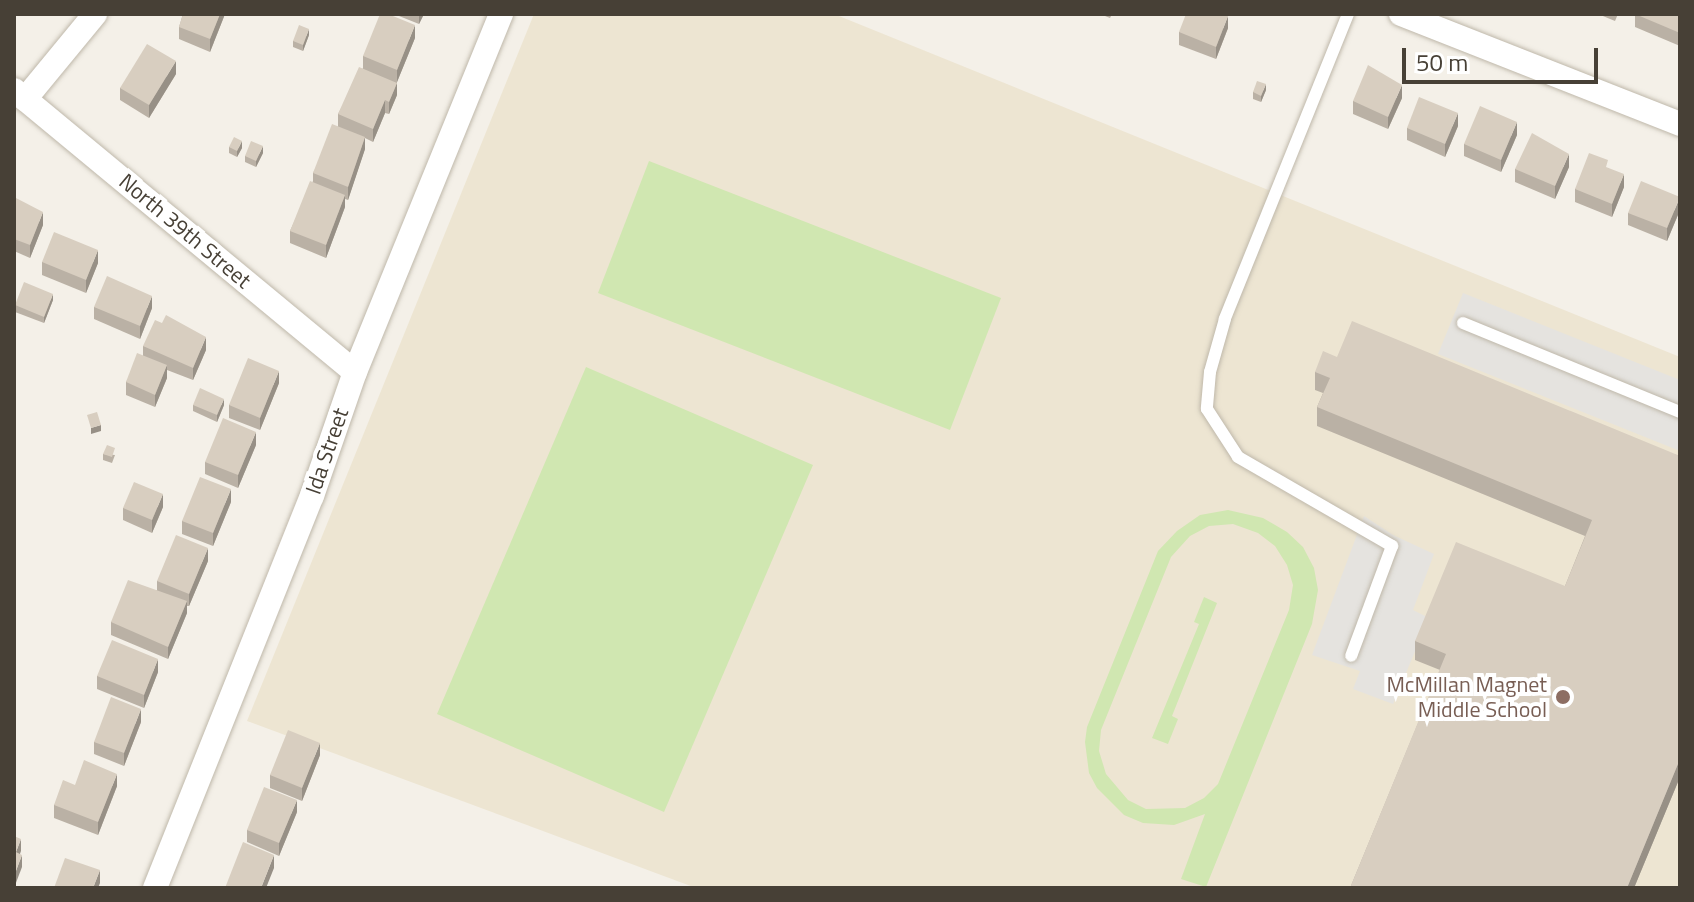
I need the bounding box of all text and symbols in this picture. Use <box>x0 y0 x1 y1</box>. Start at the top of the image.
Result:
scale bar <box>1406 32 1602 82</box>
text: 50 m <box>1416 44 1468 80</box>
street label: North 39th Street <box>114 168 256 294</box>
street label: Ida Street <box>300 404 354 498</box>
place label: McMillan Magnet Middle School <box>1387 671 1547 722</box>
marker: McMillan Magnet Middle School <box>1554 688 1572 706</box>

